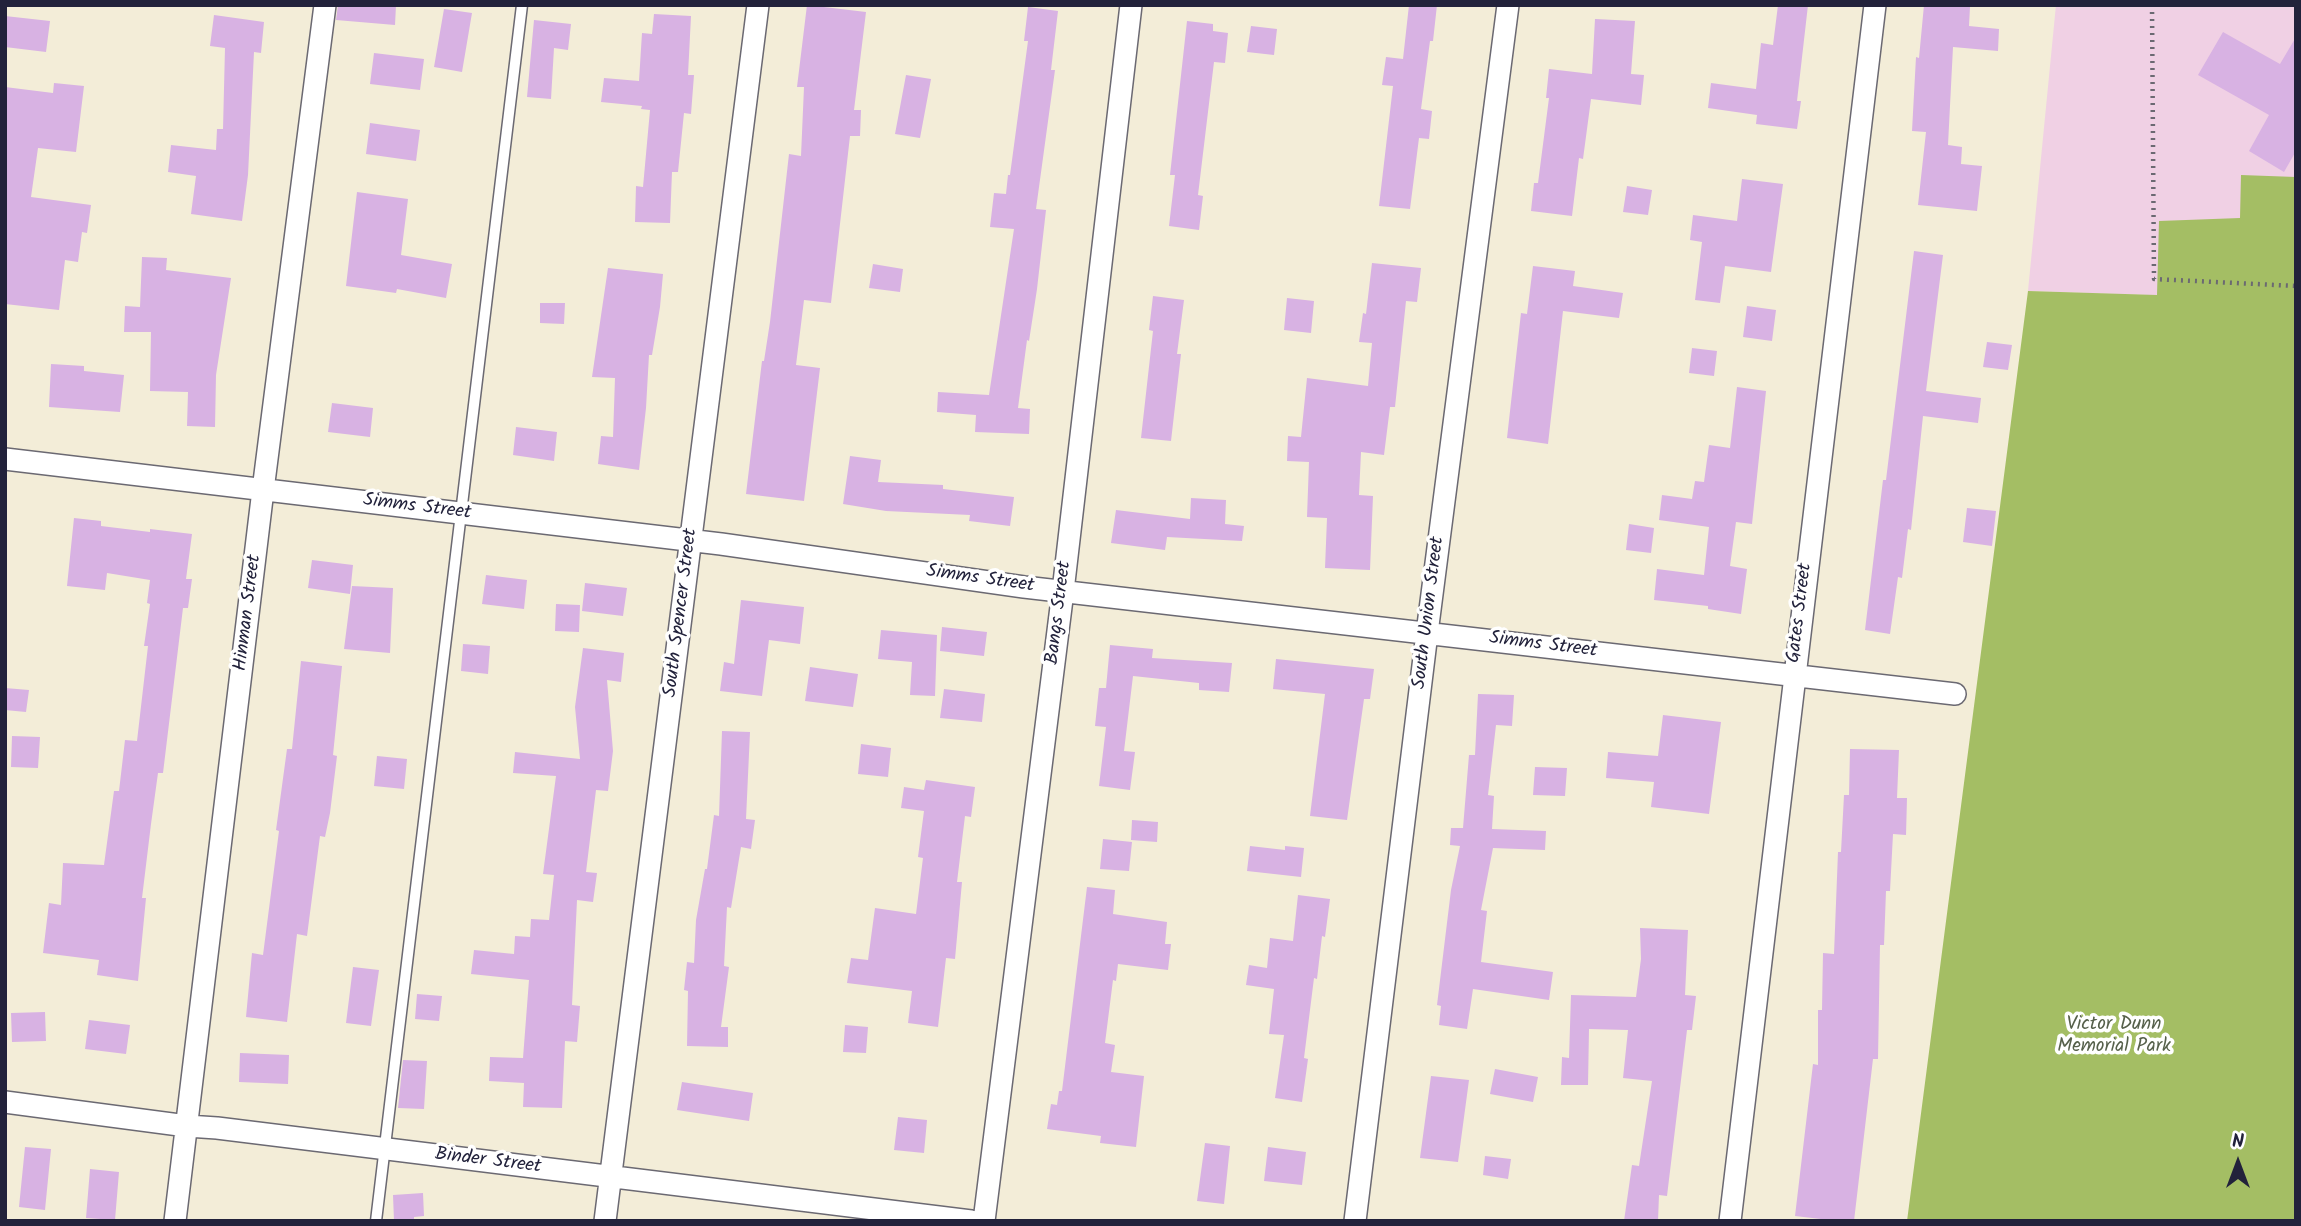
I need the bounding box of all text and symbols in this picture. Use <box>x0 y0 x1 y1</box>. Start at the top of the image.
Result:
street label: Simms Street <box>362 490 472 526</box>
street label: South Spencer Street <box>660 527 704 699</box>
street label: South Union Street <box>1409 535 1451 691</box>
street label: Hinman Street <box>231 553 267 673</box>
street label: Bangs Street <box>1042 560 1078 666</box>
street label: Simms Street <box>925 561 1035 599</box>
street label: Gates Street <box>1784 562 1818 664</box>
street label: Simms Street <box>1488 628 1598 664</box>
park label: Victor Dunn Memorial Park <box>2057 1015 2171 1059</box>
text: N <box>2232 1127 2244 1157</box>
north arrow <box>2203 1128 2273 1198</box>
street label: Binder Street <box>434 1144 542 1180</box>

